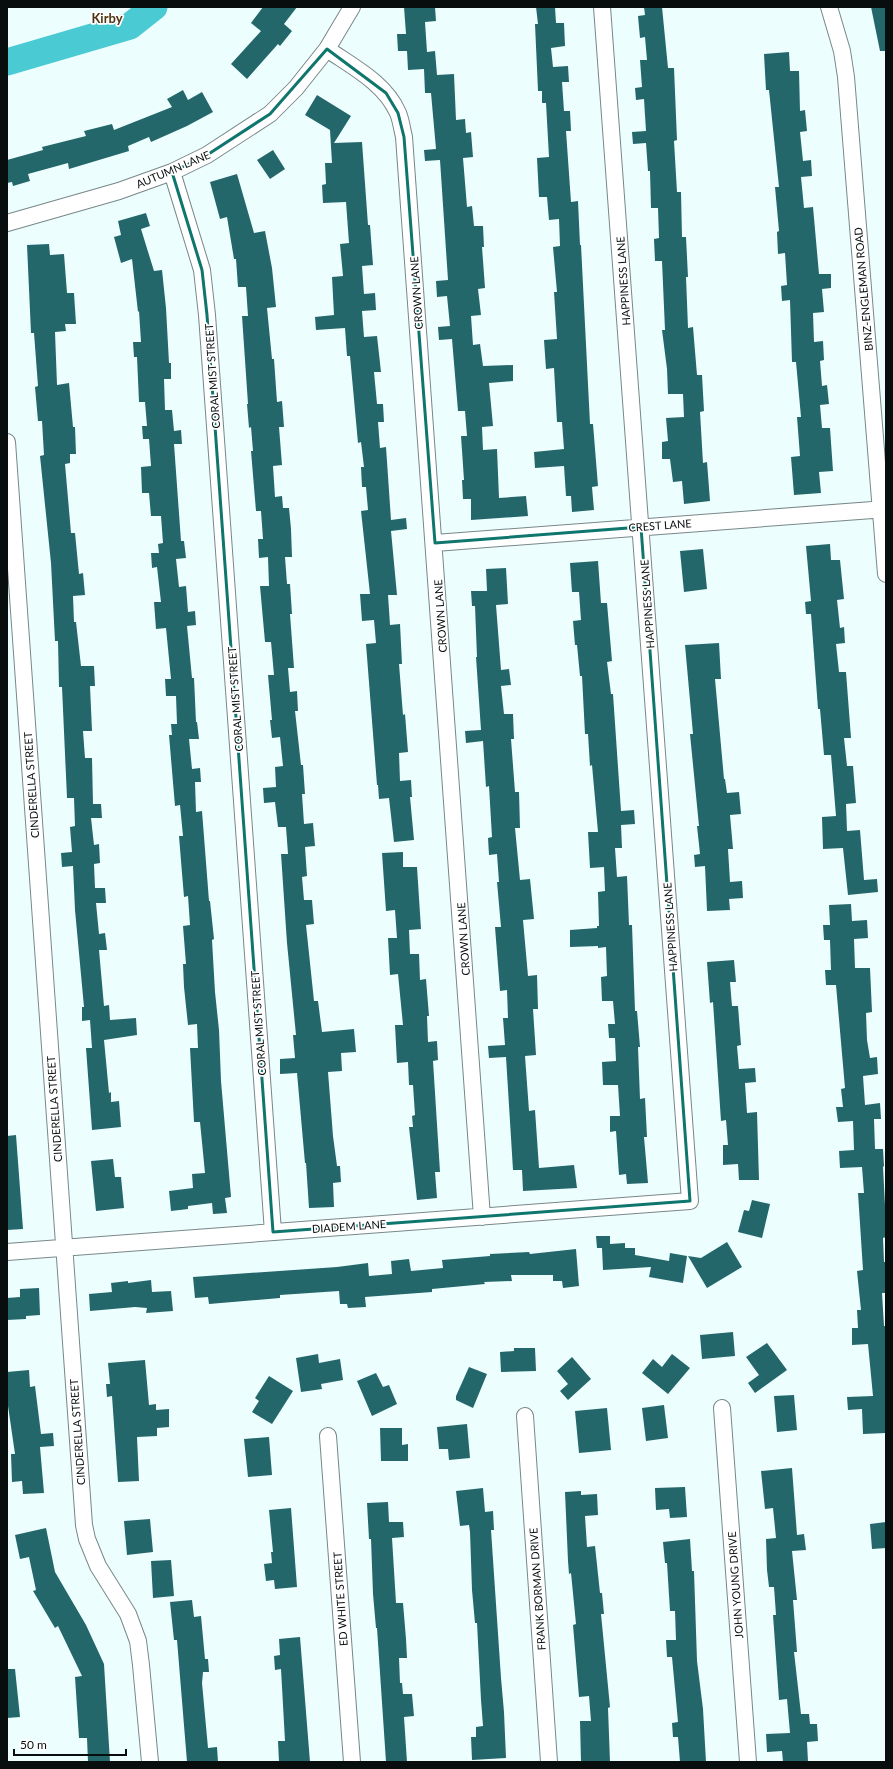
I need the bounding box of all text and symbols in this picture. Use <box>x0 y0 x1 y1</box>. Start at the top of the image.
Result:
district label: Kirby <box>91 10 123 26</box>
street label: AUTUMN LANE <box>134 148 212 190</box>
street label: BINZ-ENGLEMAN ROAD <box>851 227 875 351</box>
street label: HAPPINESS LANE <box>613 236 633 326</box>
street label: CROWN LANE <box>407 256 425 330</box>
street label: CORAL MIST STREET <box>202 323 222 429</box>
street label: CREST LANE <box>628 516 692 534</box>
street label: HAPPINESS LANE <box>637 559 657 649</box>
street label: CROWN LANE <box>431 579 449 653</box>
street label: CORAL MIST STREET <box>225 646 245 752</box>
street label: CINDERELLA STREET <box>21 731 41 839</box>
street label: HAPPINESS LANE <box>660 882 680 972</box>
street label: CROWN LANE <box>454 902 472 976</box>
street label: CORAL MIST STREET <box>248 970 268 1076</box>
street label: CINDERELLA STREET <box>44 1055 64 1163</box>
street label: DIADEM LANE <box>311 1217 387 1235</box>
street label: CINDERELLA STREET <box>67 1378 87 1486</box>
street label: FRANK BORMAN DRIVE <box>526 1527 548 1651</box>
street label: JOHN YOUNG DRIVE <box>725 1531 745 1639</box>
street label: ED WHITE STREET <box>330 1551 350 1647</box>
scale bar <box>14 1731 126 1757</box>
text: 50 m <box>20 1737 47 1752</box>

